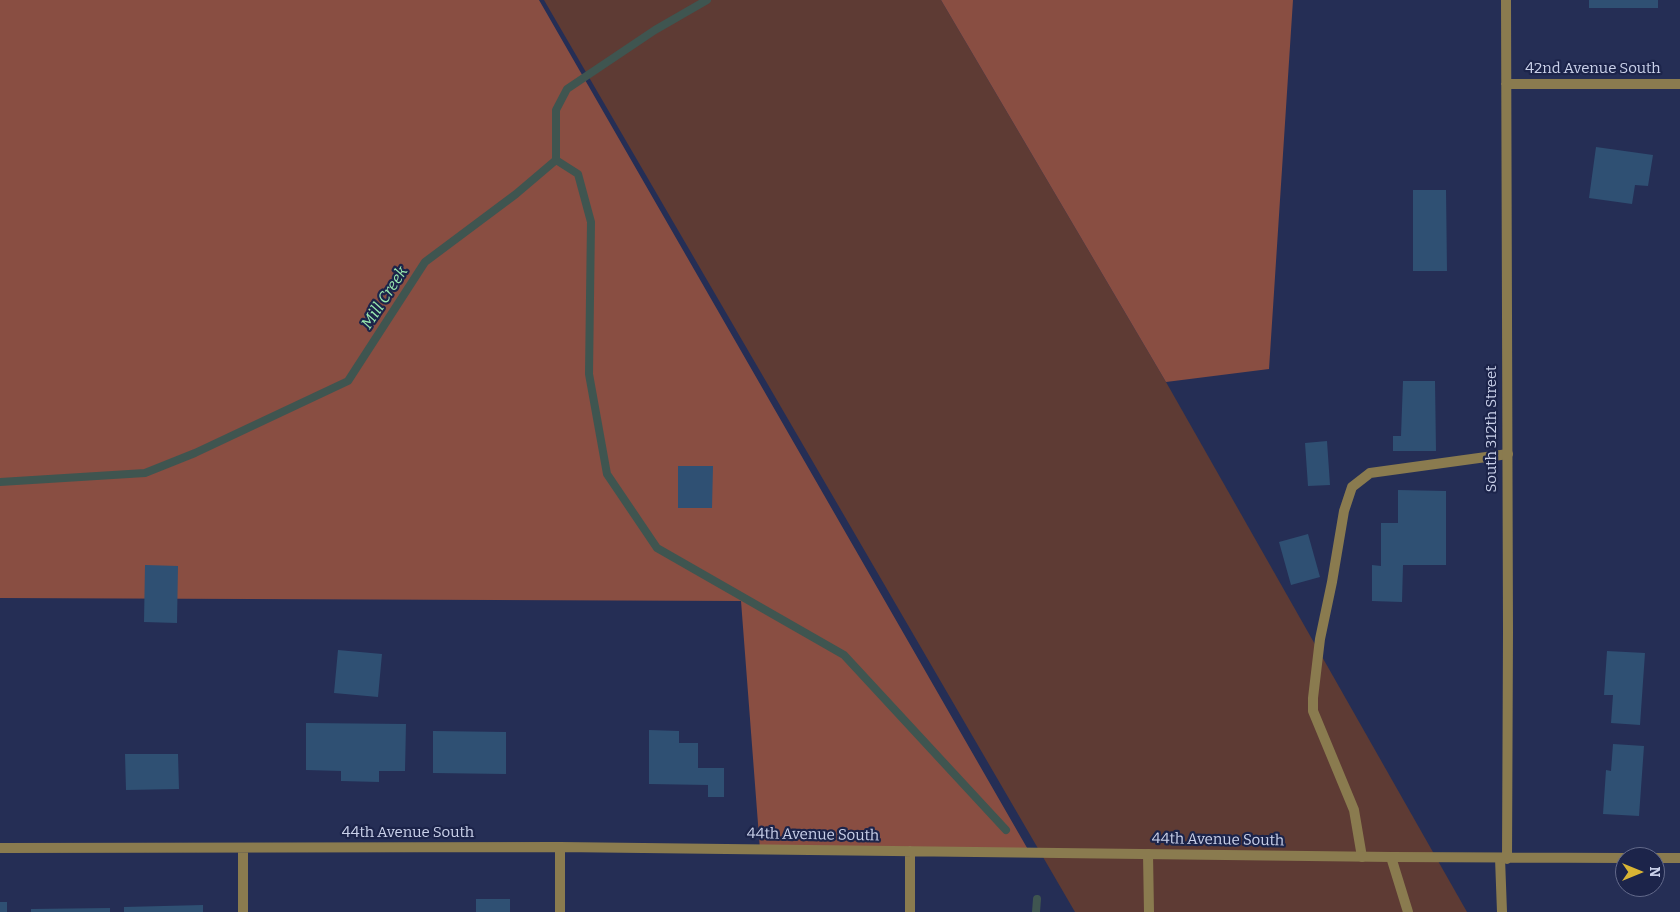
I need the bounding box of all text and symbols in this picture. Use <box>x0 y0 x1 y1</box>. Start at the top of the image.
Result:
street label: 42nd Avenue South <box>1525 60 1661 78</box>
water label: Mill Creek <box>358 263 412 333</box>
street label: South 312th Street <box>1483 365 1501 493</box>
street label: 44th Avenue South <box>342 824 474 842</box>
street label: 44th Avenue South <box>747 825 879 845</box>
street label: 44th Avenue South <box>1152 830 1284 850</box>
north arrow <box>1615 847 1665 897</box>
text: N <box>1646 867 1663 877</box>

